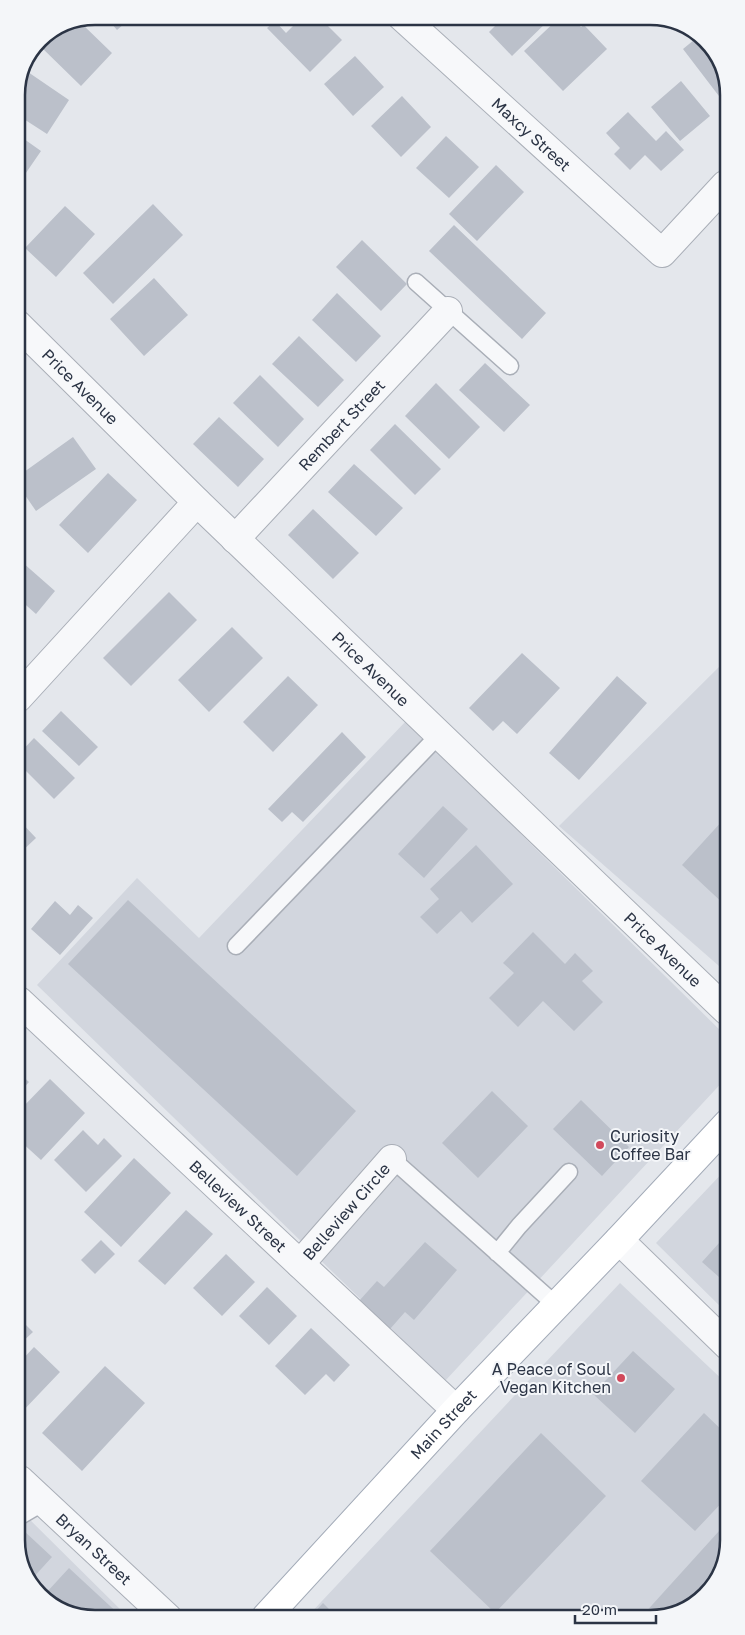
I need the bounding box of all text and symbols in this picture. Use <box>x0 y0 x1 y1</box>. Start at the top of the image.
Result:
street label: Maxcy Street <box>488 93 575 175</box>
street label: Price Avenue <box>38 344 123 429</box>
street label: Rembert Street <box>294 375 389 475</box>
street label: Price Avenue <box>328 627 414 711</box>
street label: Price Avenue <box>620 908 706 991</box>
place label: Curiosity Coffee Bar <box>610 1126 691 1164</box>
marker: Curiosity Coffee Bar <box>594 1139 606 1151</box>
street label: Belleview Street <box>185 1156 291 1256</box>
street label: Belleview Circle <box>298 1159 394 1264</box>
place label: A Peace of Soul Vegan Kitchen <box>492 1359 611 1397</box>
marker: A Peace of Soul Vegan Kitchen <box>615 1372 627 1384</box>
street label: Main Street <box>406 1385 481 1463</box>
street label: Bryan Street <box>52 1509 136 1589</box>
scale bar <box>575 1592 656 1624</box>
text: 20 m <box>582 1600 617 1618</box>

